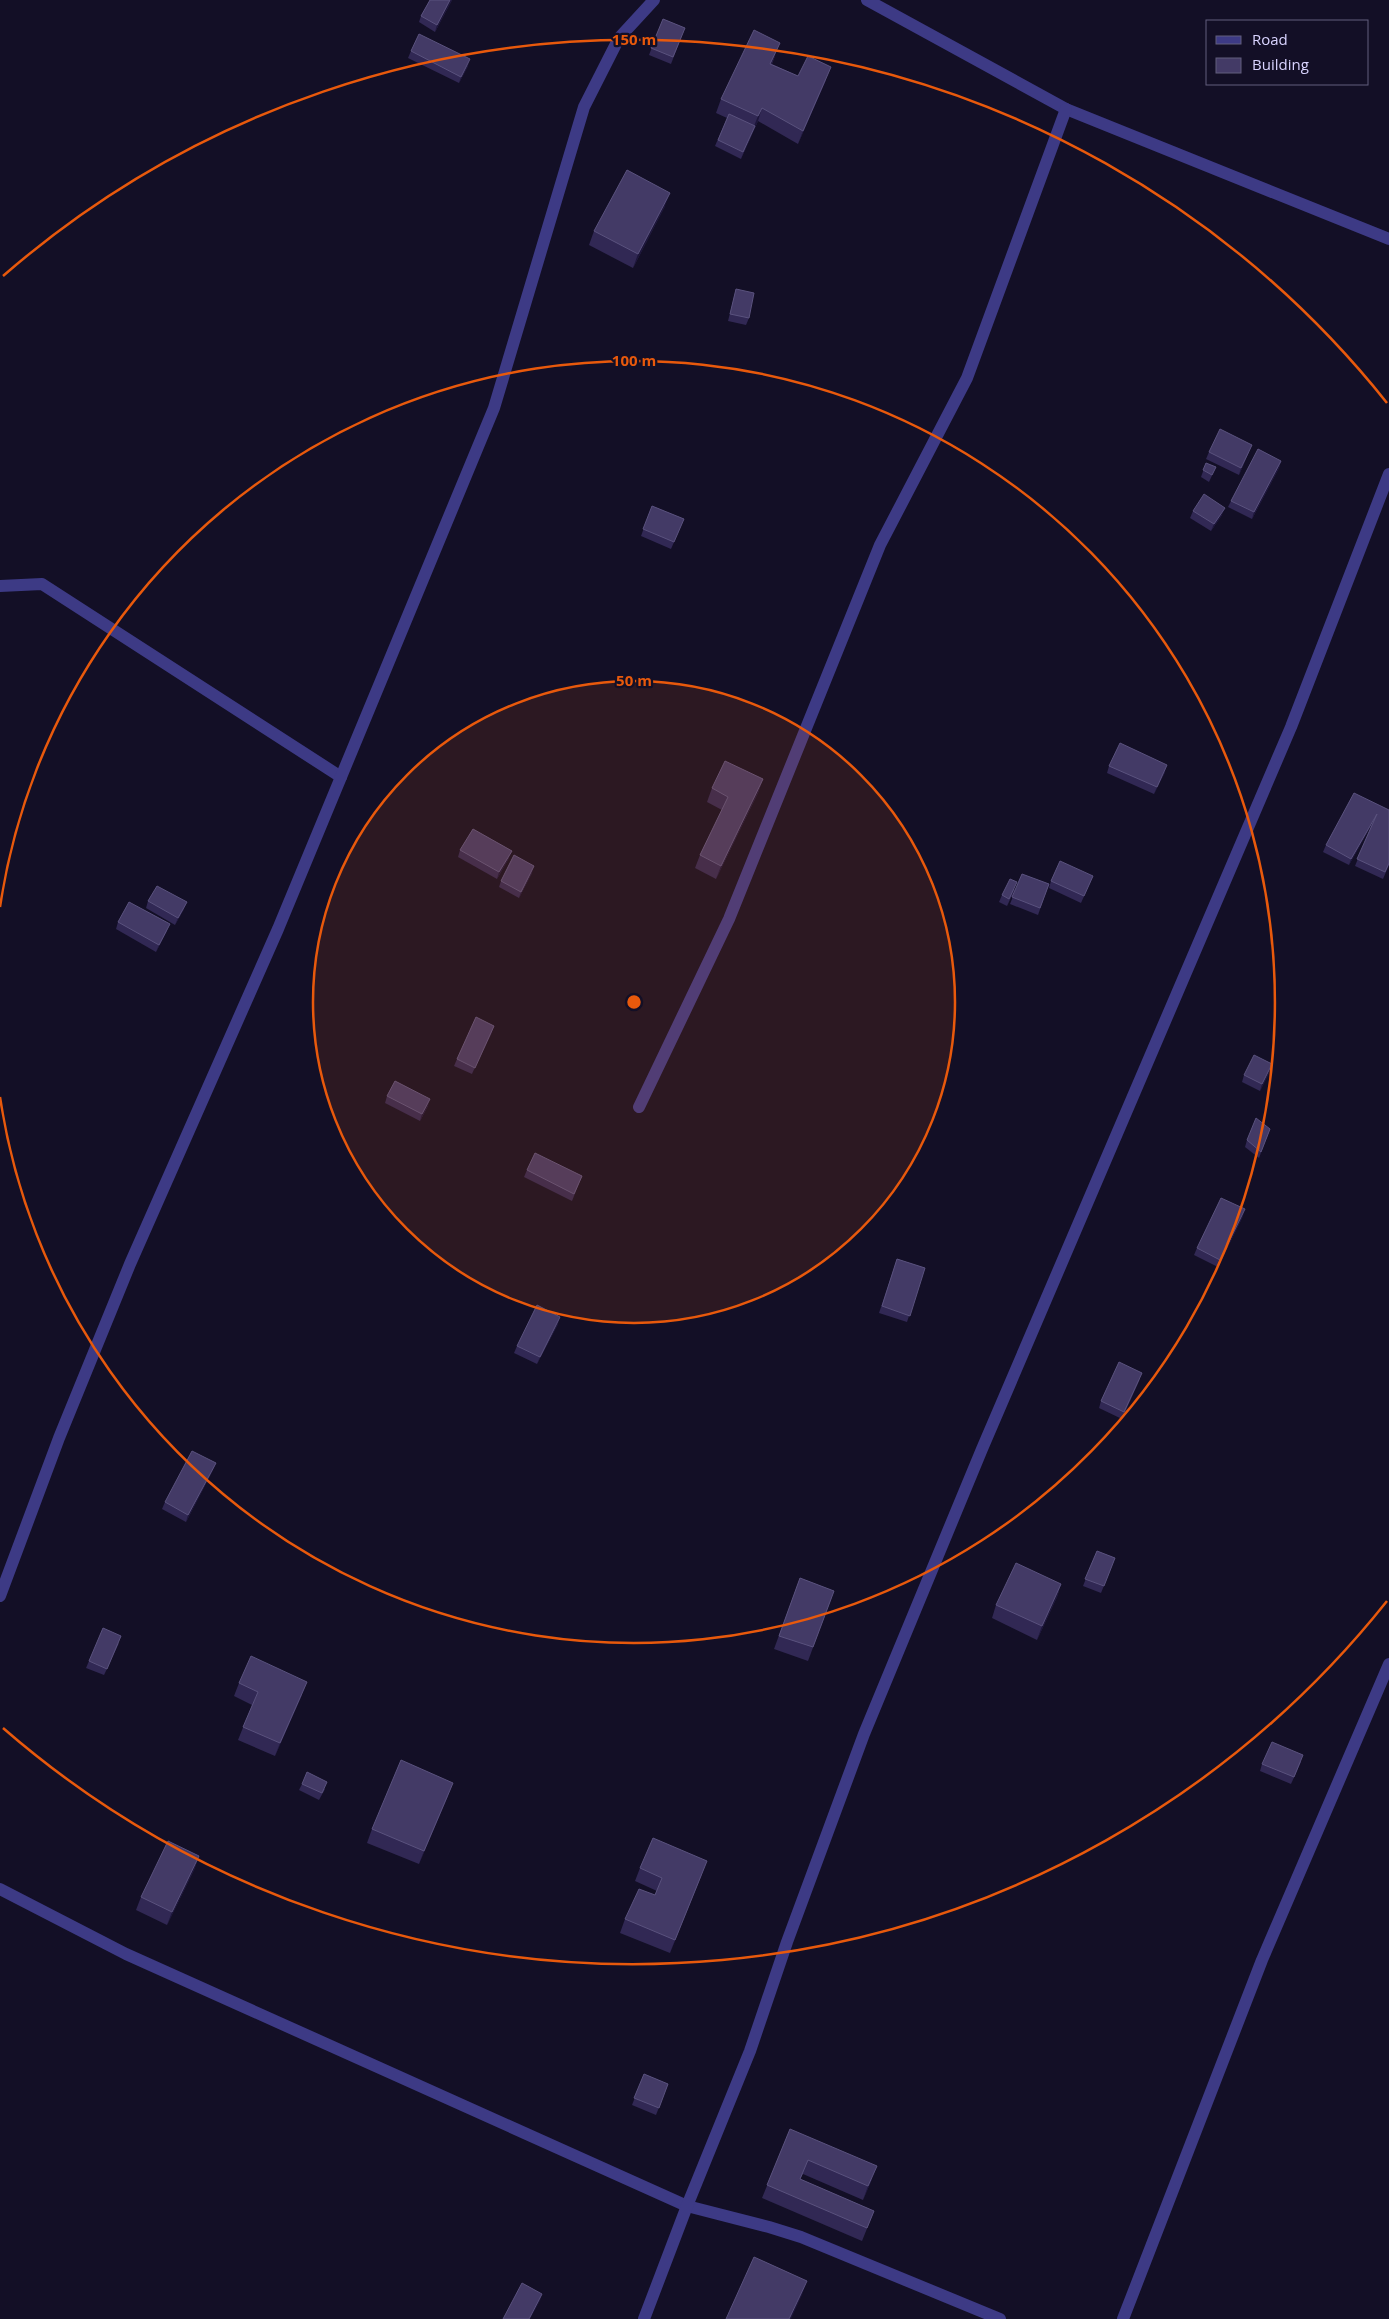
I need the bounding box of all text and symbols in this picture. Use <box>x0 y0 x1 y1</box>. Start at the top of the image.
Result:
legend <box>1206 20 1369 85</box>
text: 150 m <box>612 29 656 49</box>
text: Road <box>1252 29 1288 49</box>
text: Building <box>1252 54 1309 74</box>
text: 100 m <box>612 350 656 370</box>
text: 50 m <box>616 670 652 690</box>
centre of rings <box>625 993 643 1011</box>

